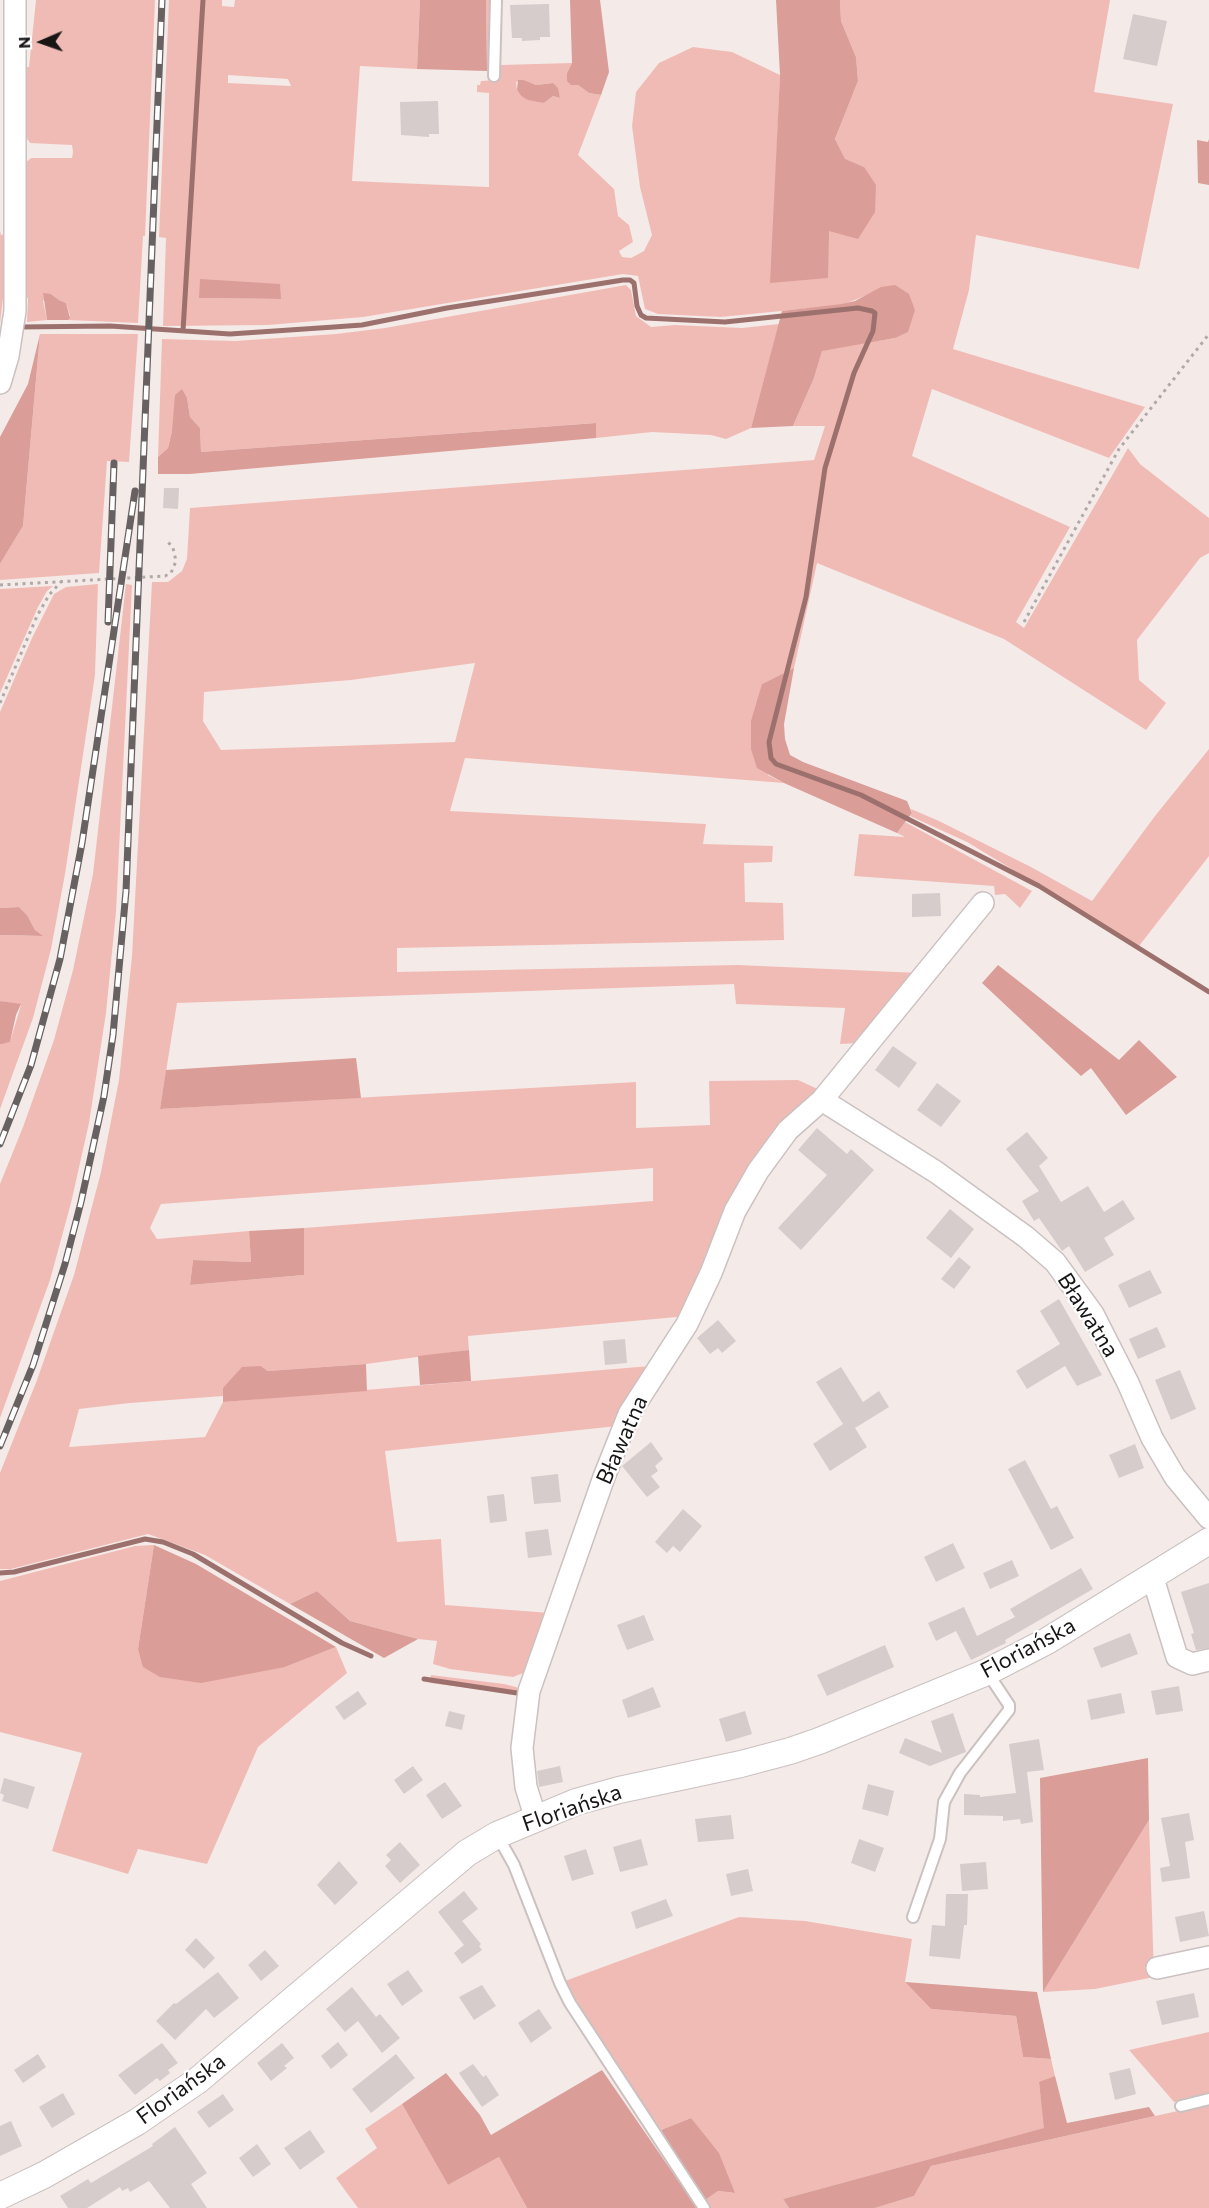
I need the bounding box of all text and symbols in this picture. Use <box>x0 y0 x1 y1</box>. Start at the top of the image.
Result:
north arrow <box>12 12 72 72</box>
text: N <box>14 36 33 49</box>
street label: Bławatna <box>1052 1268 1124 1362</box>
street label: Bławatna <box>591 1392 653 1488</box>
street label: Floriańska <box>976 1612 1080 1684</box>
street label: Floriańska <box>519 1779 625 1837</box>
street label: Floriańska <box>131 2048 231 2130</box>

